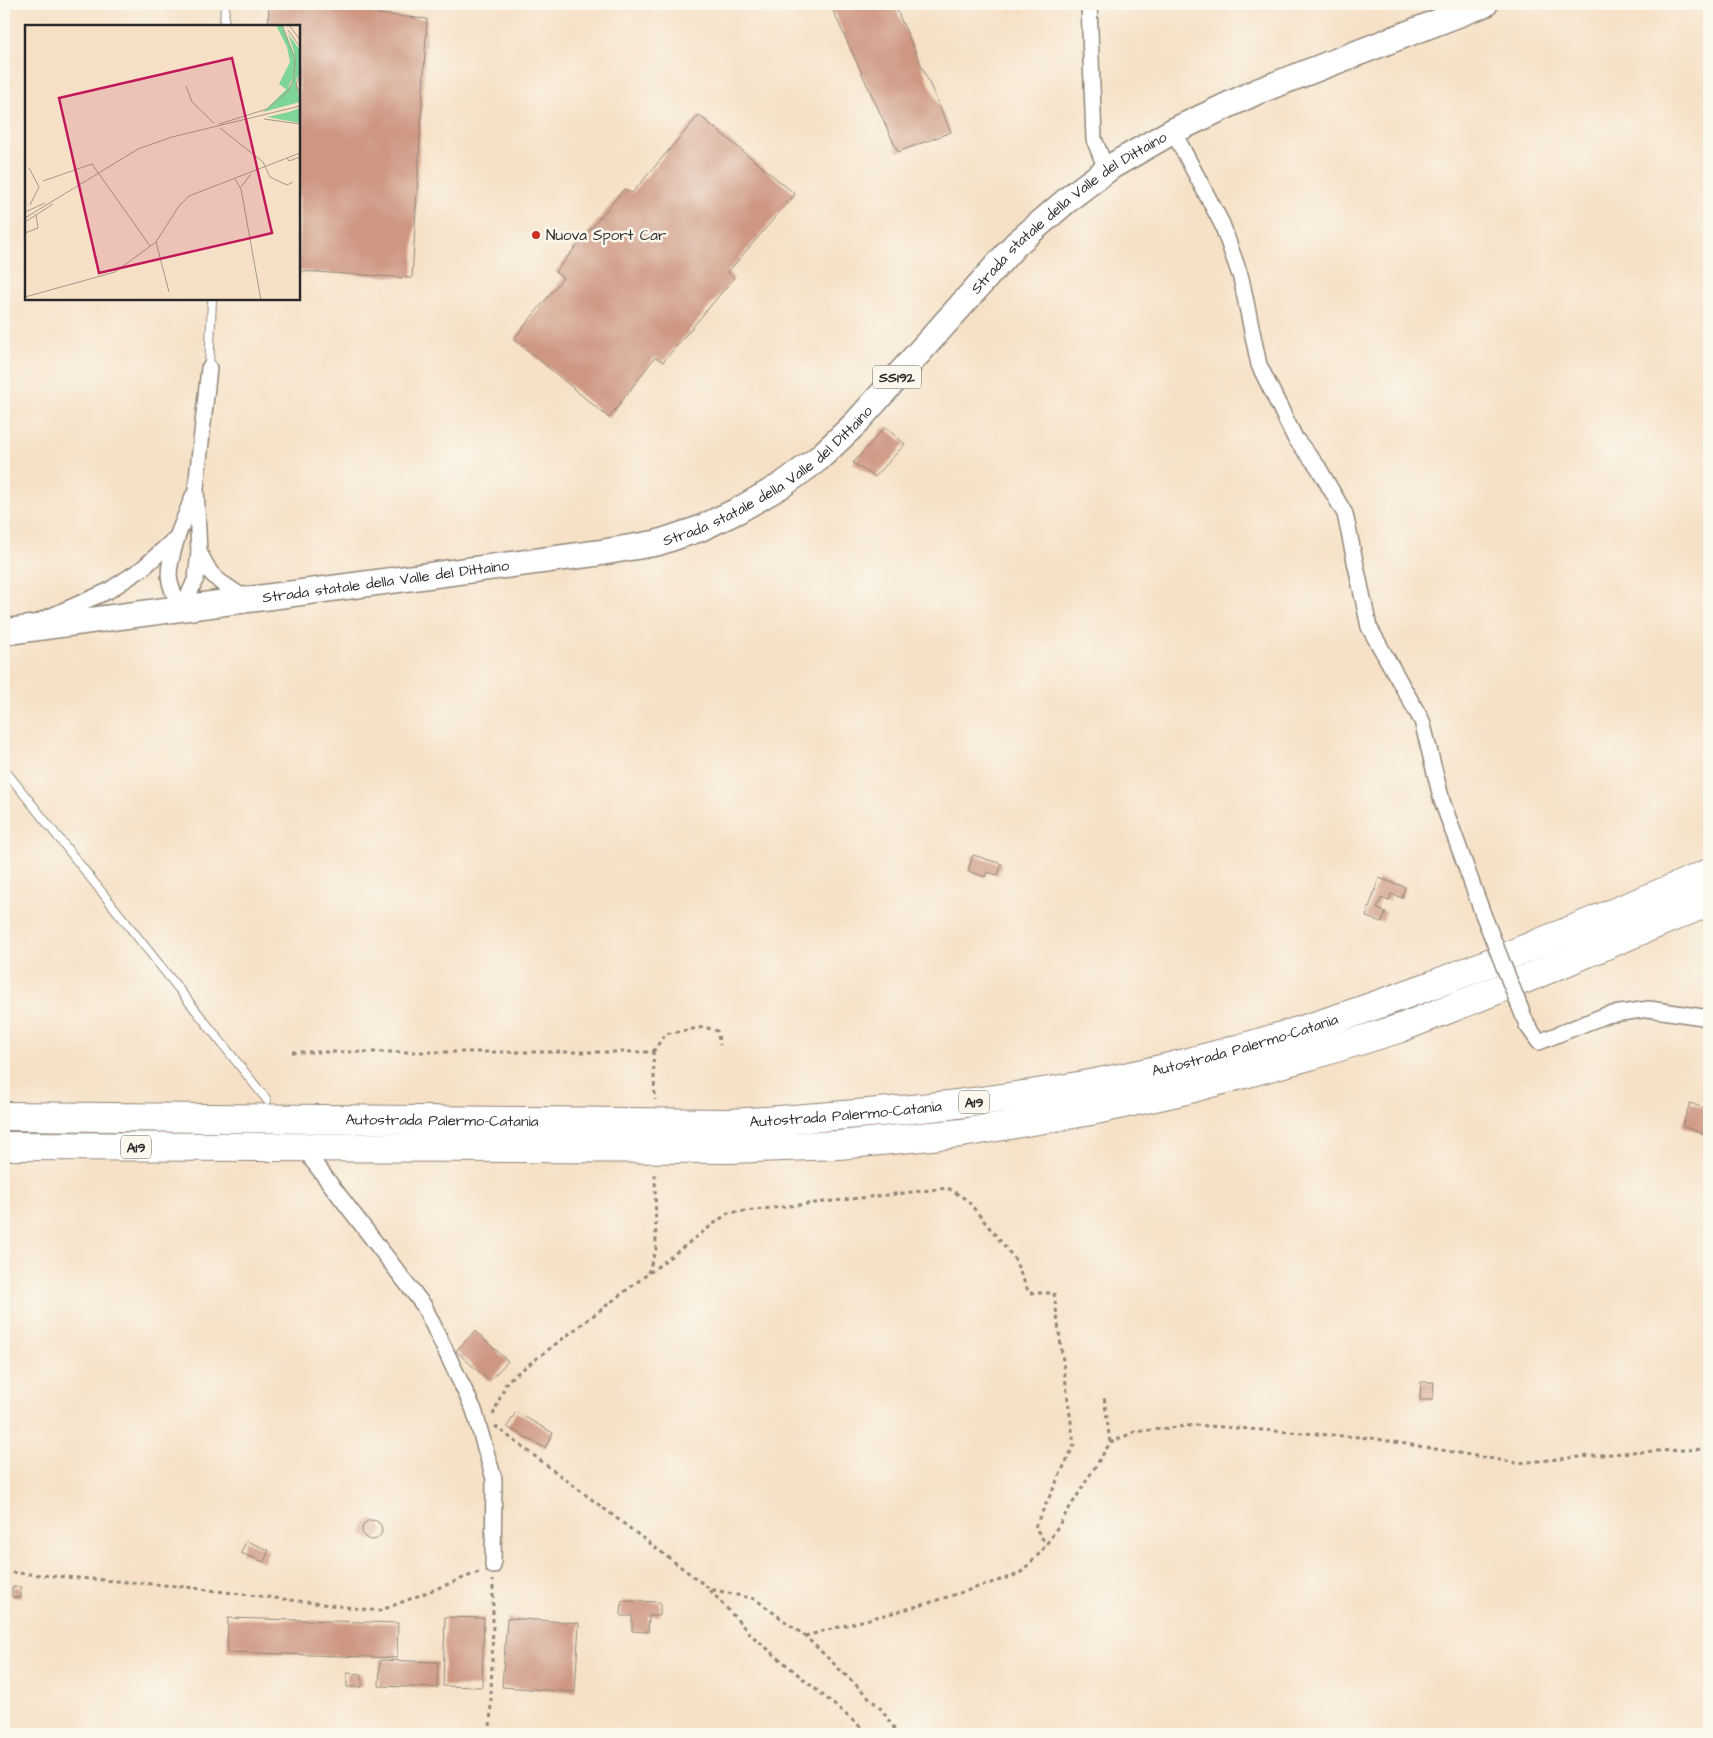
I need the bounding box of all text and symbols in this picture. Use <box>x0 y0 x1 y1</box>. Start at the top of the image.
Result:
inset map <box>25 25 300 300</box>
street label: Strada statale della Valle del Dittaino <box>966 126 1171 299</box>
place label: Nuova Sport Car <box>546 225 666 246</box>
marker: Nuova Sport Car <box>530 229 542 241</box>
road number: SS192 <box>873 366 921 388</box>
street label: Strada statale della Valle del Dittaino <box>660 401 878 551</box>
street label: Strada statale della Valle del Dittaino <box>261 555 511 609</box>
street label: Autostrada Palermo-Catania <box>1150 1009 1341 1082</box>
road number: A19 <box>959 1090 989 1114</box>
street label: Autostrada Palermo-Catania <box>749 1096 943 1133</box>
street label: Autostrada Palermo-Catania <box>345 1109 539 1132</box>
road number: A19 <box>121 1136 151 1158</box>

